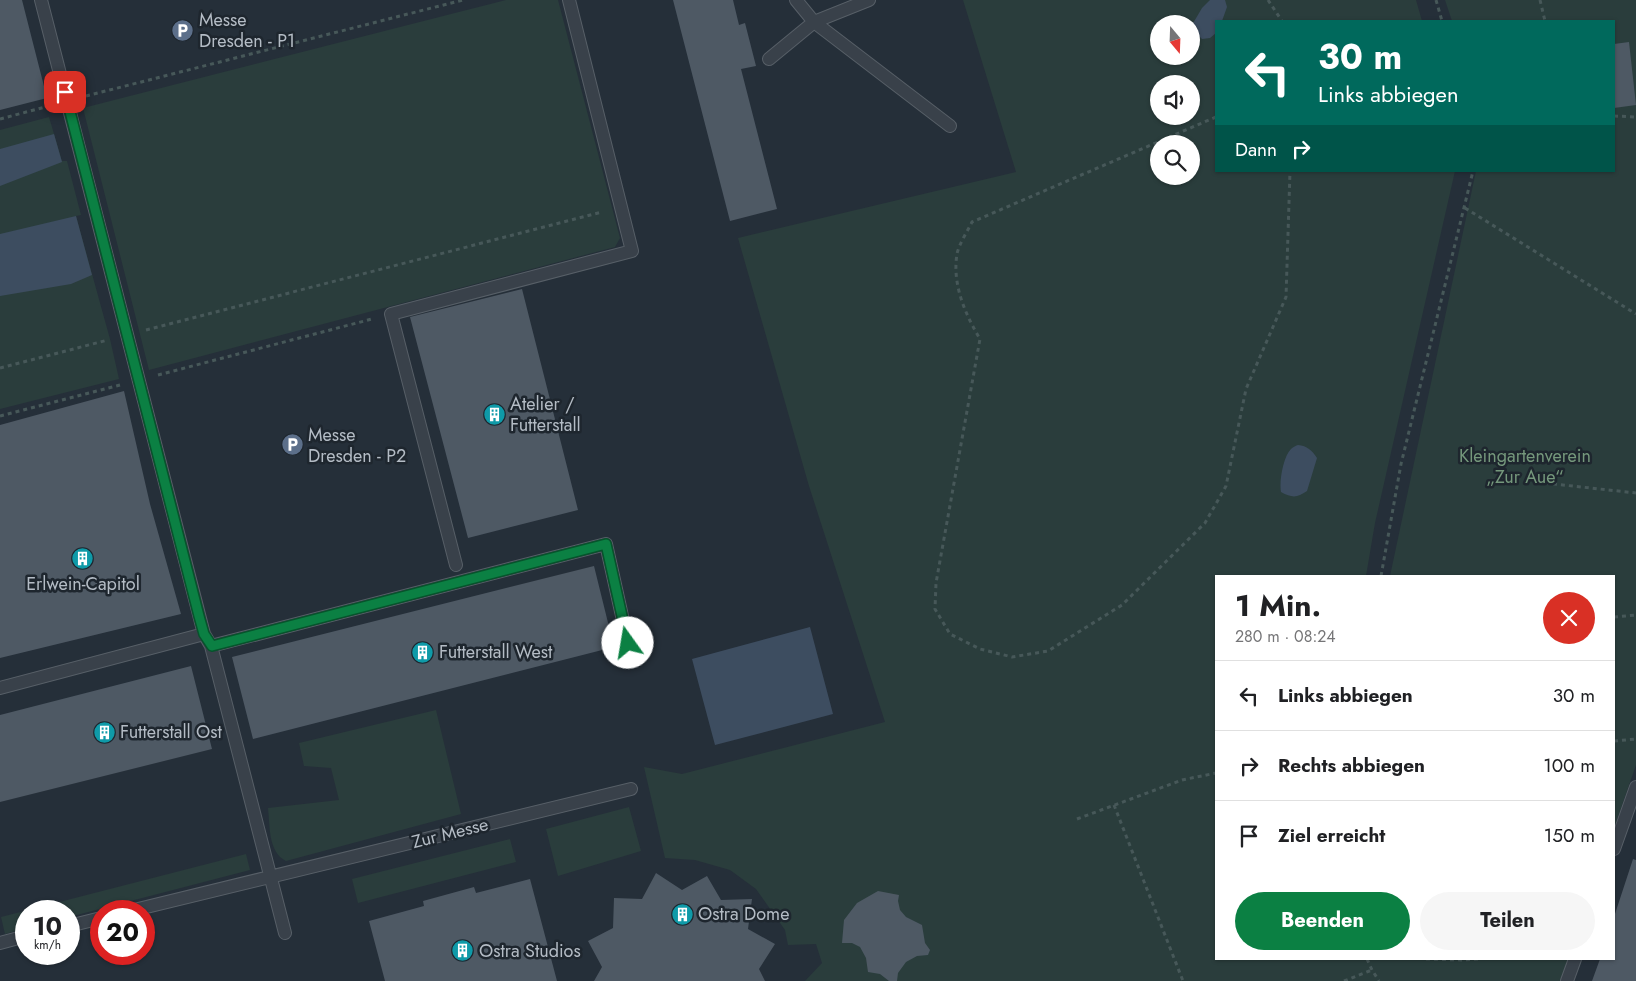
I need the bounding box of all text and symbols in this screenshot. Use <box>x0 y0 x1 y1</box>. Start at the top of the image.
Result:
place label: Messe Dresden - P1 <box>199 7 295 54</box>
north arrow <box>1150 15 1200 65</box>
map controls <box>1150 15 1200 185</box>
parking icon: Messe Dresden - P1 <box>171 18 195 42</box>
text: 30 m <box>1318 32 1402 82</box>
icon: left <box>1235 40 1300 105</box>
pin <box>44 71 86 113</box>
button: sound <box>1150 75 1200 125</box>
icon: arrive <box>51 78 79 106</box>
text: Links abbiegen <box>1318 78 1458 110</box>
button: search <box>1150 135 1200 185</box>
icon: right <box>1287 135 1315 163</box>
text: Dann <box>1235 136 1277 163</box>
place label: Atelier / Futterstall <box>510 391 581 438</box>
building icon: Atelier / Futterstall <box>482 402 506 426</box>
place label: Messe Dresden - P2 <box>308 422 406 469</box>
parking icon: Messe Dresden - P2 <box>280 433 304 457</box>
park label: Kleingartenverein „Zur Aue“ <box>1459 443 1591 490</box>
building icon: Erlwein-Capitol <box>71 547 95 571</box>
place label: Erlwein-Capitol <box>26 571 140 597</box>
text: 1 Min. <box>1235 584 1321 627</box>
button: close <box>1543 592 1595 644</box>
position arrow <box>601 616 653 668</box>
text: 280 m · 08:24 <box>1235 625 1336 648</box>
place label: Futterstall West <box>439 639 553 665</box>
building icon: Futterstall West <box>411 640 435 664</box>
icon: left <box>1235 682 1263 710</box>
text: Links abbiegen <box>1278 682 1413 709</box>
text: 30 m <box>1553 682 1595 709</box>
place label: Futterstall Ost <box>120 719 223 745</box>
building icon: Futterstall Ost <box>92 720 116 744</box>
icon: right <box>1235 752 1263 780</box>
text: Rechts abbiegen <box>1278 752 1425 779</box>
text: 100 m <box>1543 752 1595 779</box>
street label: Zur Messe <box>409 811 491 855</box>
icon: arrive <box>1235 822 1263 850</box>
text: Ziel erreicht <box>1278 822 1385 849</box>
text: 150 m <box>1544 822 1595 849</box>
button: Beenden <box>1235 892 1410 950</box>
button: Teilen <box>1420 892 1595 950</box>
speed limit sign: 20 <box>90 900 155 965</box>
place label: Ostra Dome <box>698 901 789 927</box>
building icon: Ostra Dome <box>670 902 694 926</box>
text: 10 <box>33 908 62 944</box>
text: km/h <box>34 936 61 954</box>
place label: Ostra Studios <box>479 938 581 964</box>
building icon: Ostra Studios <box>451 939 475 963</box>

